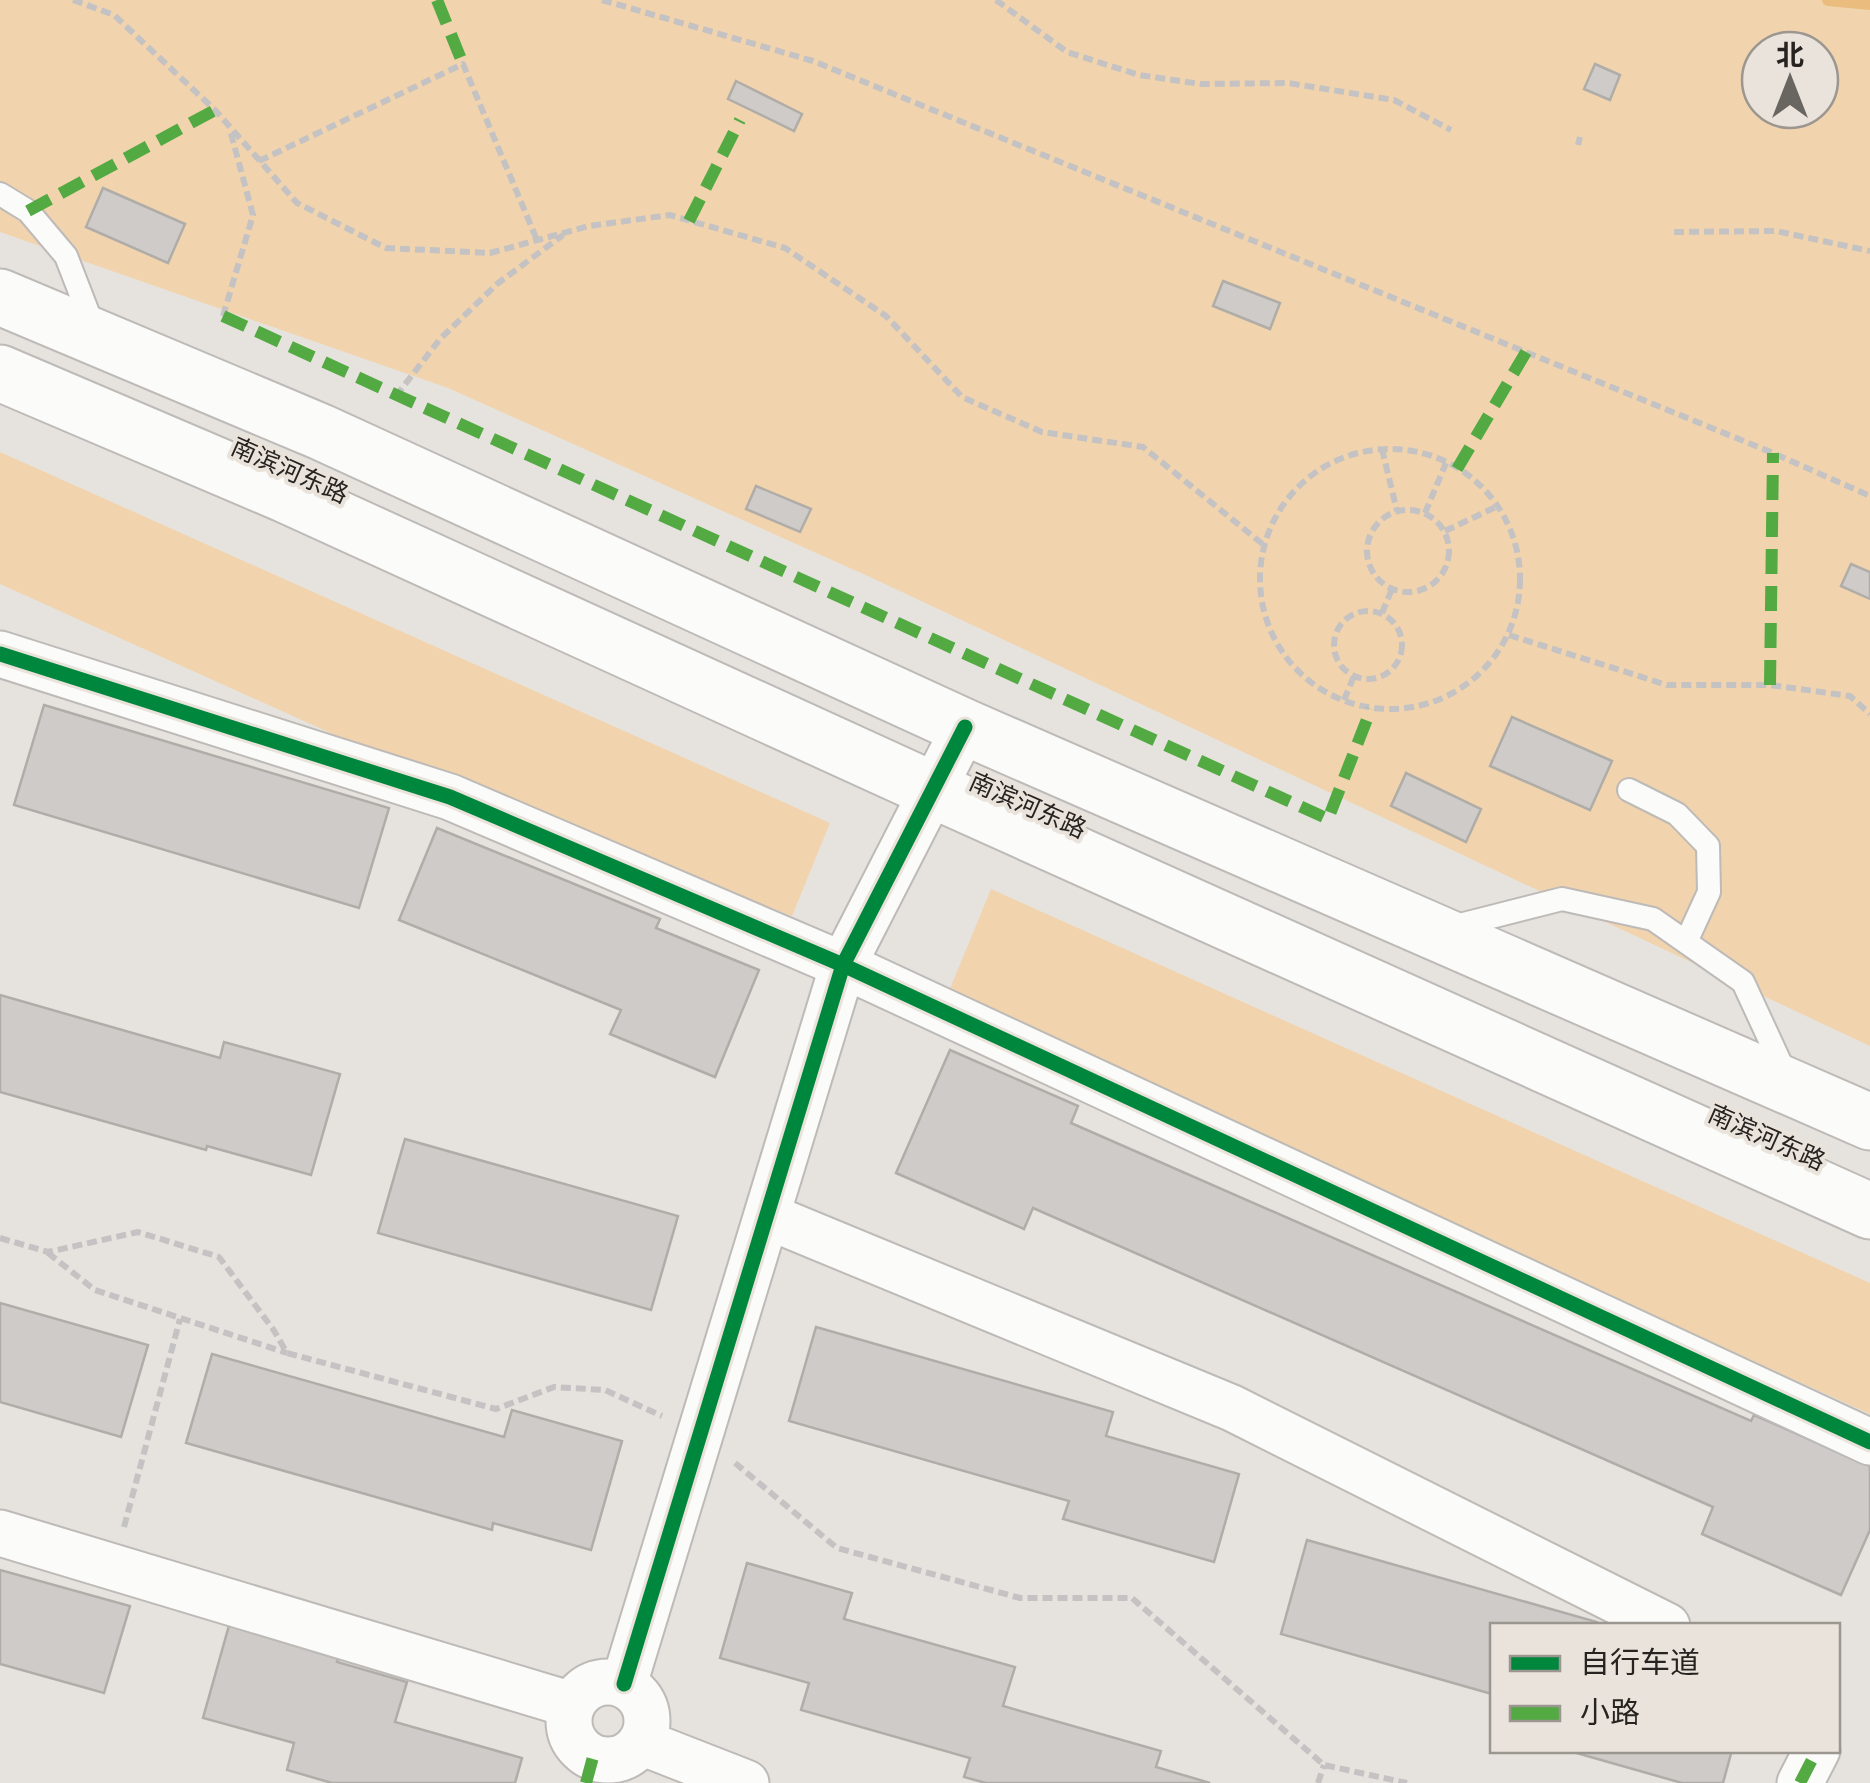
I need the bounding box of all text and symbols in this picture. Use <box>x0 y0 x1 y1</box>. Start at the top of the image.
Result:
north arrow <box>1740 30 1840 130</box>
text: 北 <box>1776 38 1804 72</box>
street label: 南滨河东路 <box>227 431 353 509</box>
street label: 南滨河东路 <box>965 766 1091 844</box>
street label: 南滨河东路 <box>1704 1098 1830 1176</box>
legend <box>1490 1623 1840 1753</box>
text: 自行车道 <box>1580 1644 1700 1681</box>
text: 小路 <box>1580 1694 1640 1731</box>

